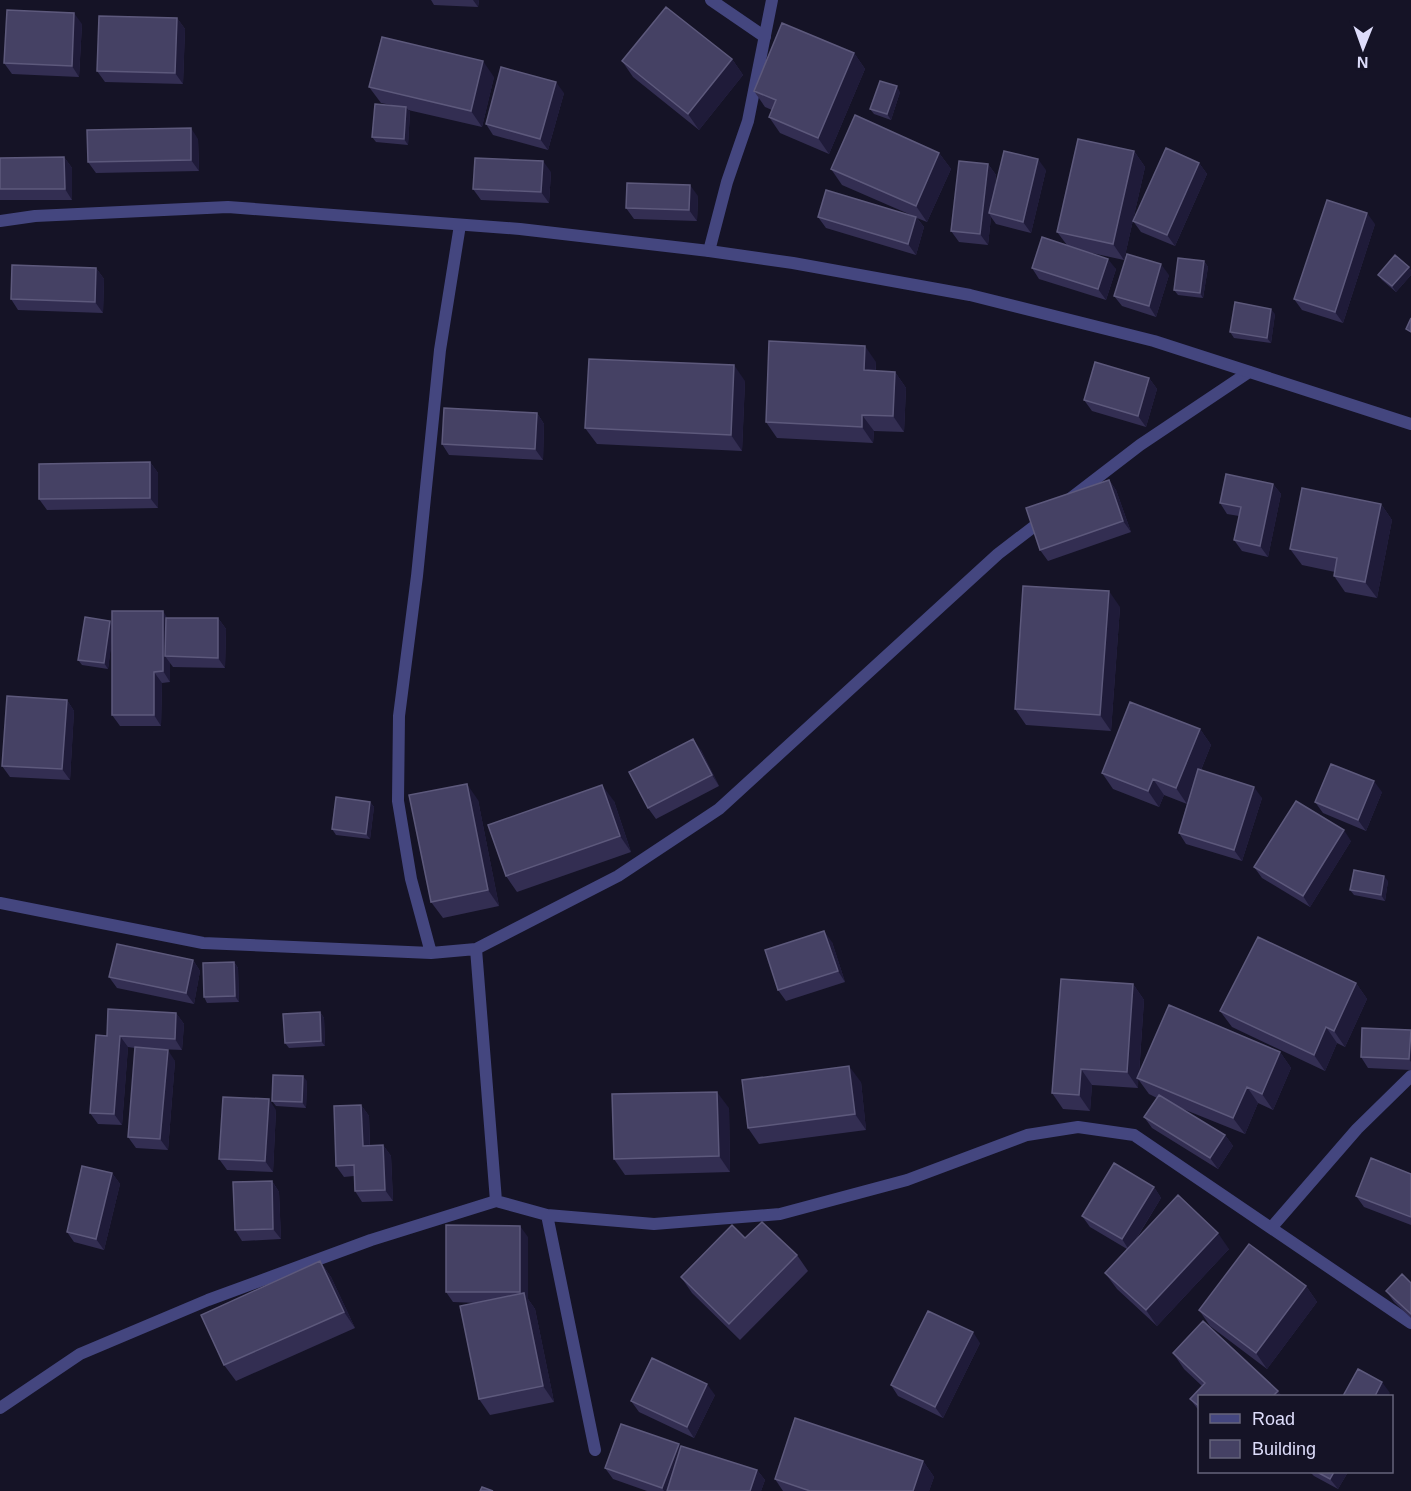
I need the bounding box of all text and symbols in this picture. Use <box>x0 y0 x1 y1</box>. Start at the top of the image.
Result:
north arrow <box>1333 18 1393 78</box>
text: N <box>1357 54 1369 71</box>
legend <box>1198 1395 1393 1473</box>
text: Road <box>1252 1409 1295 1429</box>
text: Building <box>1252 1439 1316 1459</box>

